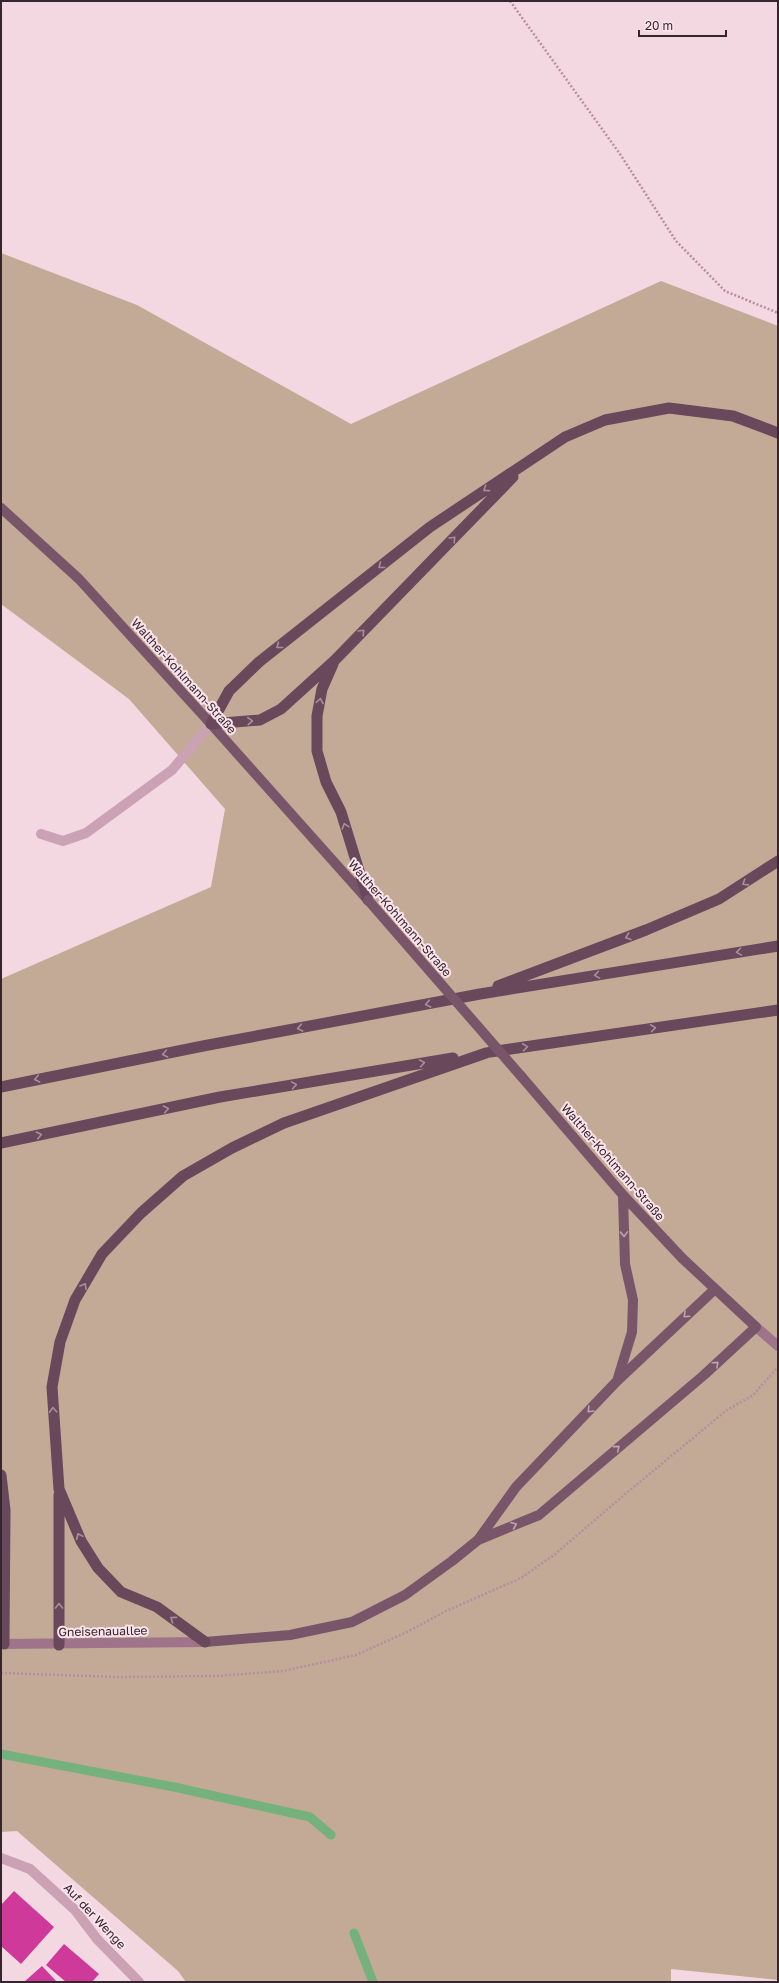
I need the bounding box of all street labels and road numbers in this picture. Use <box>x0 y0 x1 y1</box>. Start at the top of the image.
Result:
street label: Walther-Kohlmann-Straße <box>128 615 240 737</box>
street label: Walther-Kohlmann-Straße <box>345 857 455 979</box>
street label: Walther-Kohlmann-Straße <box>558 1101 668 1223</box>
street label: Gneisenauallee <box>58 1623 148 1639</box>
street label: Auf der Wenge <box>61 1880 129 1952</box>

